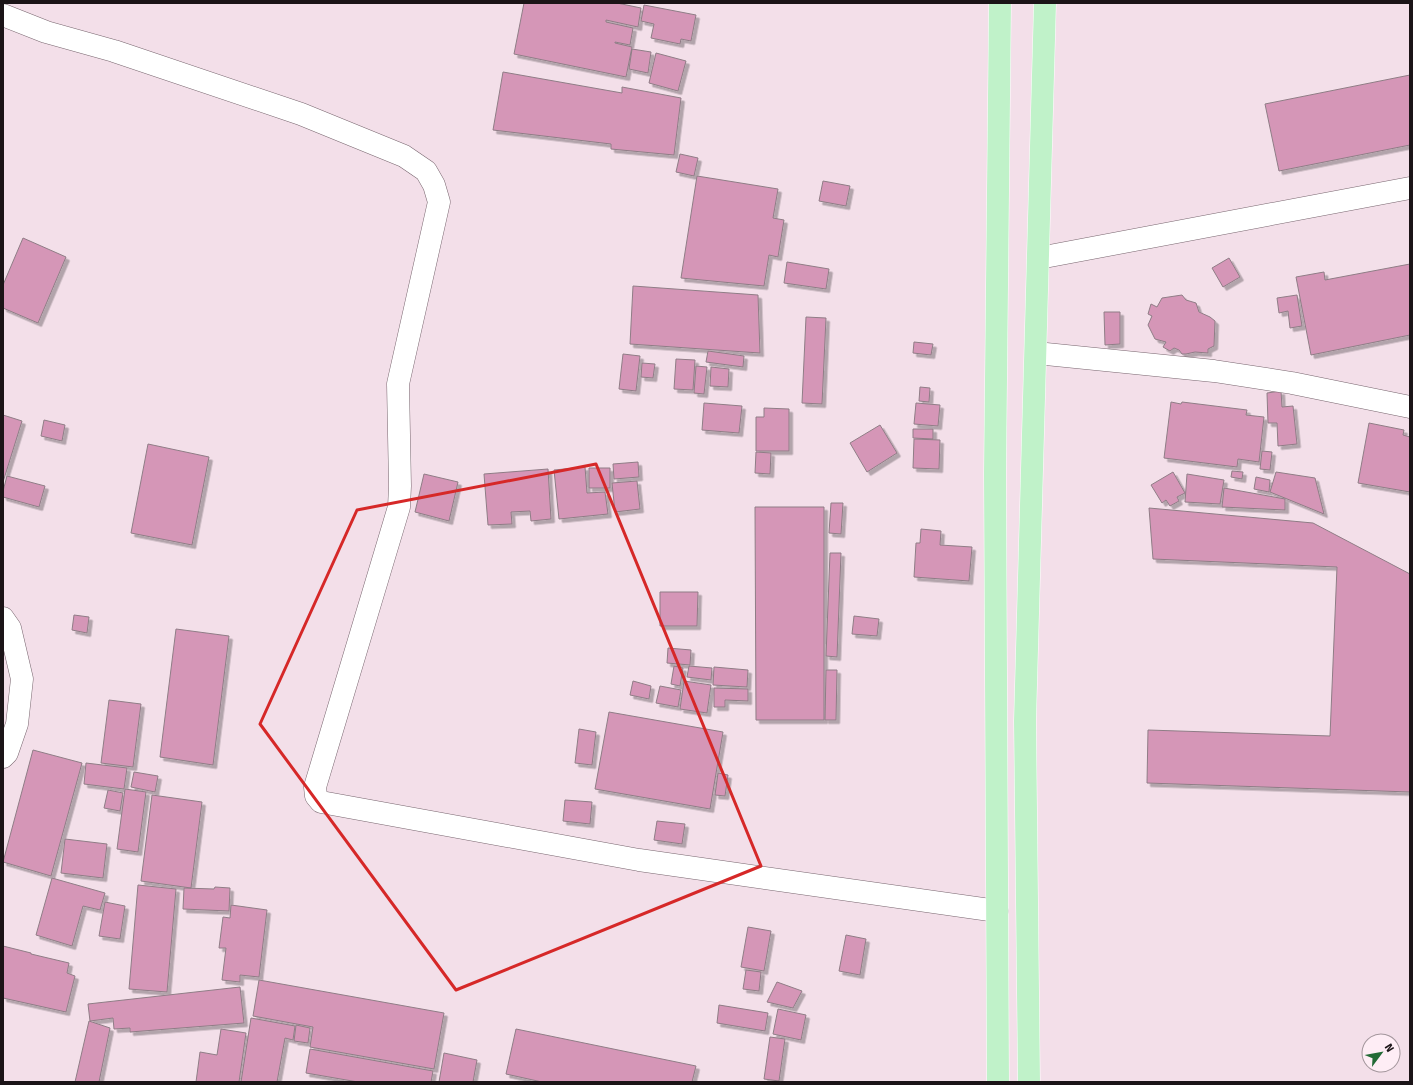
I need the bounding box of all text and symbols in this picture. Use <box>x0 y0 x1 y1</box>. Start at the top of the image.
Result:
north arrow <box>1361 1033 1401 1073</box>
text: N <box>1382 1041 1397 1055</box>

